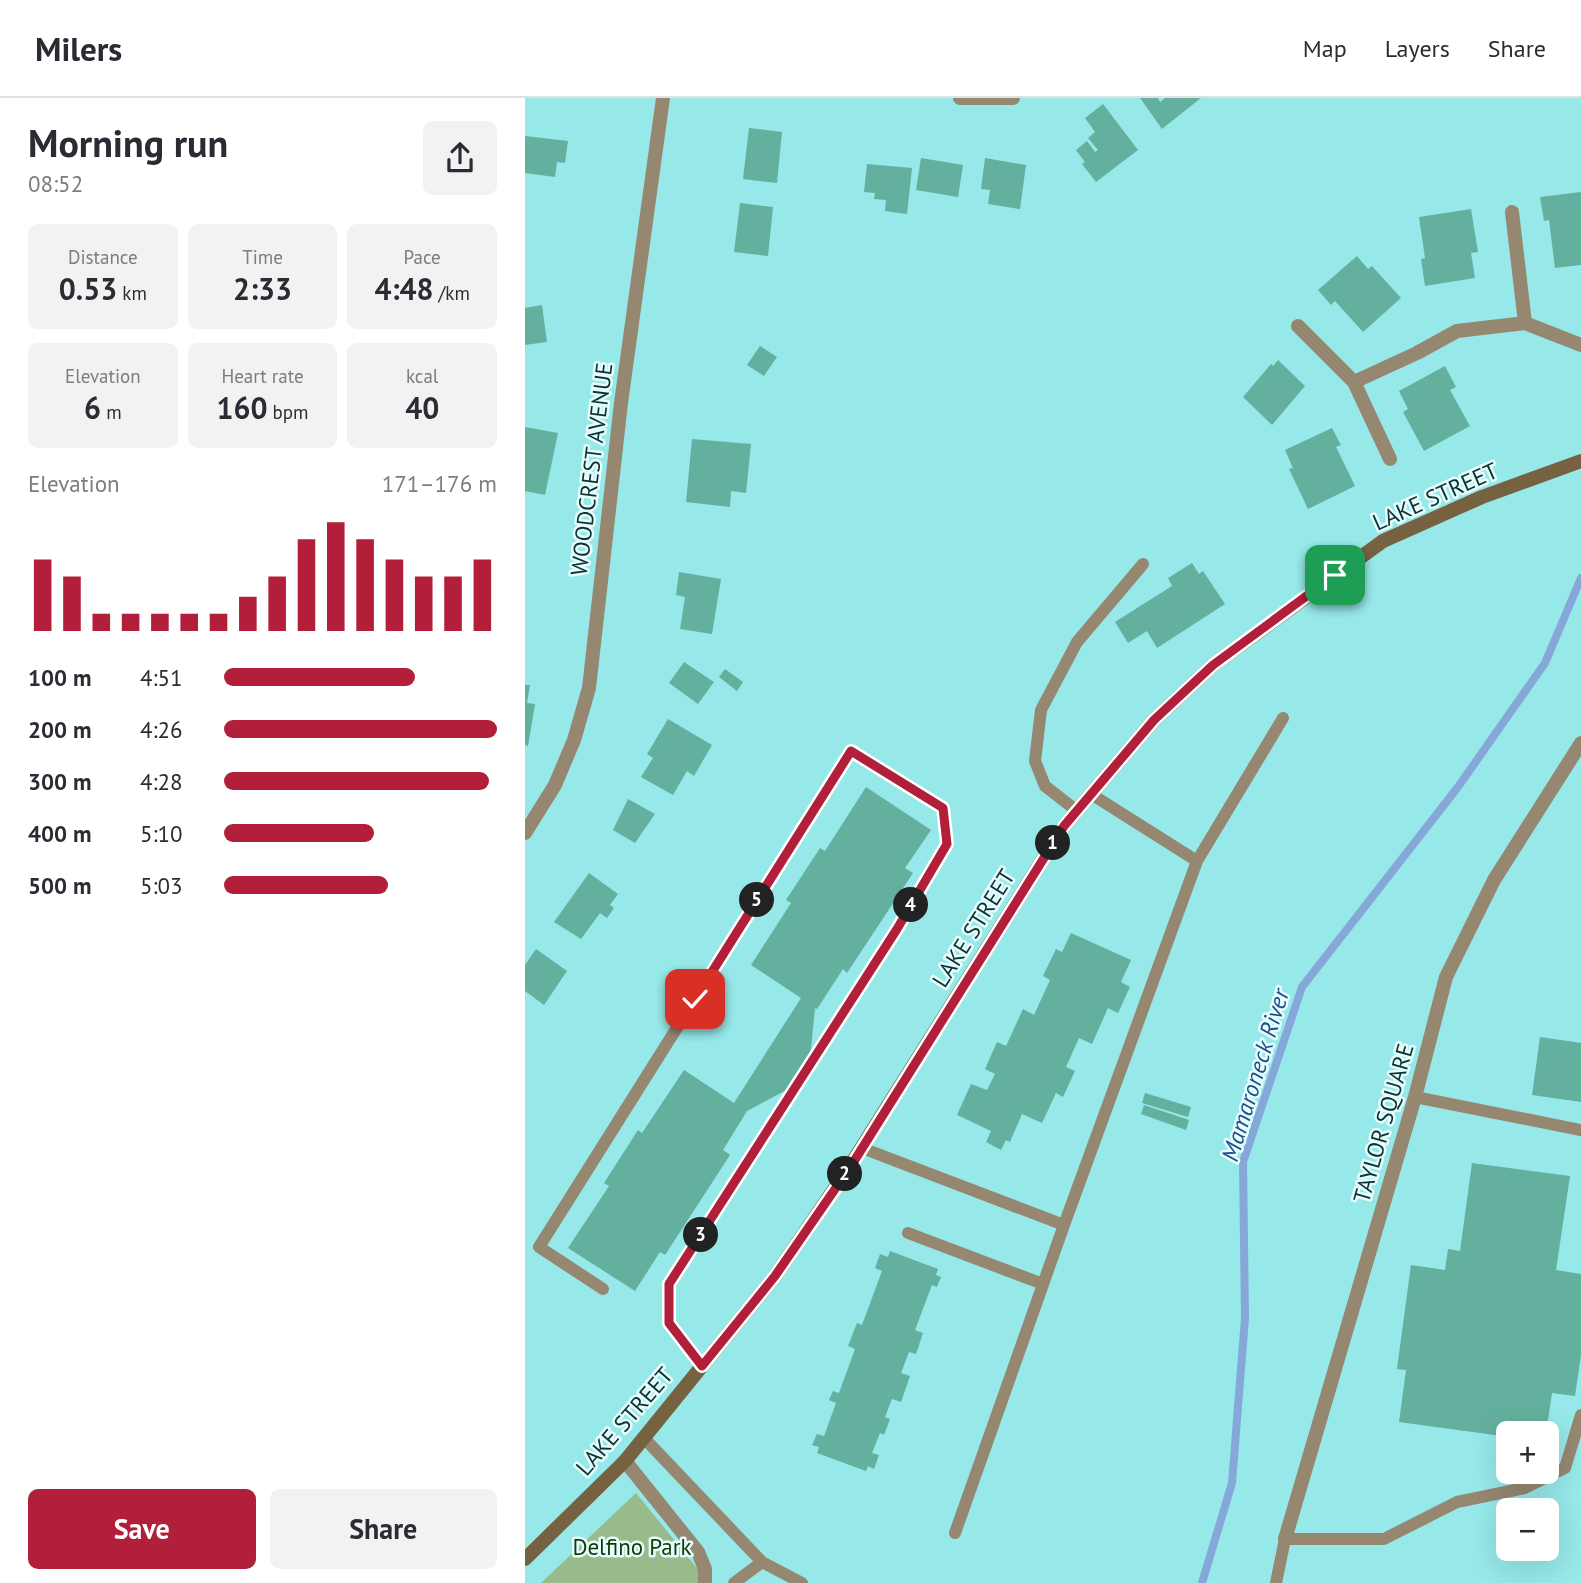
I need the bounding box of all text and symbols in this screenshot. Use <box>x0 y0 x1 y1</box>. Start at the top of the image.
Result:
text: Milers <box>35 27 122 70</box>
text: Map <box>1303 33 1347 64</box>
text: Layers <box>1385 33 1450 64</box>
text: Share <box>1488 33 1546 64</box>
text: Morning run <box>28 118 228 167</box>
button: share <box>423 121 497 195</box>
text: 08:52 <box>28 169 83 198</box>
text: Distance <box>68 245 138 269</box>
text: Time <box>242 245 283 269</box>
text: Pace <box>404 245 441 269</box>
text: 0.53 <box>59 269 117 308</box>
text: 2:33 <box>233 269 292 308</box>
text: 4:48 <box>374 269 434 308</box>
text: km <box>117 281 147 305</box>
text: /km <box>434 281 470 305</box>
street label: WOODCREST AVENUE <box>564 361 618 577</box>
text: Elevation <box>65 364 141 388</box>
text: Heart rate <box>221 364 304 388</box>
text: kcal <box>406 364 438 388</box>
text: 6 <box>84 388 101 427</box>
text: 160 <box>216 388 267 427</box>
text: 40 <box>405 388 439 427</box>
text: m <box>101 400 122 424</box>
text: bpm <box>267 400 309 424</box>
street label: LAKE STREET <box>1368 455 1502 537</box>
text: Elevation <box>28 469 120 498</box>
text: 171–176 m <box>382 469 497 498</box>
pin <box>1305 545 1365 605</box>
icon: arrive <box>1316 556 1354 594</box>
text: 100 m <box>28 663 91 692</box>
text: 4:51 <box>140 663 183 692</box>
text: 200 m <box>28 715 91 744</box>
text: 4:26 <box>140 715 183 744</box>
text: 300 m <box>28 767 91 796</box>
text: 4:28 <box>140 767 183 796</box>
text: 400 m <box>28 819 91 848</box>
text: 5:10 <box>140 819 183 848</box>
pin: 1 <box>1035 826 1071 860</box>
text: 1 <box>1047 830 1058 854</box>
street label: LAKE STREET <box>925 863 1021 993</box>
text: 500 m <box>28 871 91 900</box>
text: 5:03 <box>140 871 183 900</box>
pin: 5 <box>740 882 775 918</box>
text: 5 <box>751 887 762 911</box>
pin: 4 <box>893 888 929 922</box>
text: 4 <box>905 892 916 916</box>
pin <box>665 969 725 1029</box>
icon: check <box>676 980 714 1018</box>
water label: Mamaroneck River <box>1214 983 1297 1165</box>
street label: TAYLOR SQUARE <box>1346 1040 1420 1206</box>
pin: 2 <box>827 1156 863 1192</box>
text: 2 <box>839 1161 850 1185</box>
pin: 3 <box>683 1218 719 1252</box>
text: 3 <box>695 1222 706 1246</box>
street label: LAKE STREET <box>569 1361 679 1481</box>
map controls <box>1496 1421 1559 1561</box>
button: + <box>1496 1421 1559 1484</box>
button: Save <box>28 1489 256 1569</box>
button: Share <box>270 1489 497 1569</box>
button: − <box>1496 1498 1559 1561</box>
park label: Delfino Park <box>572 1532 692 1561</box>

